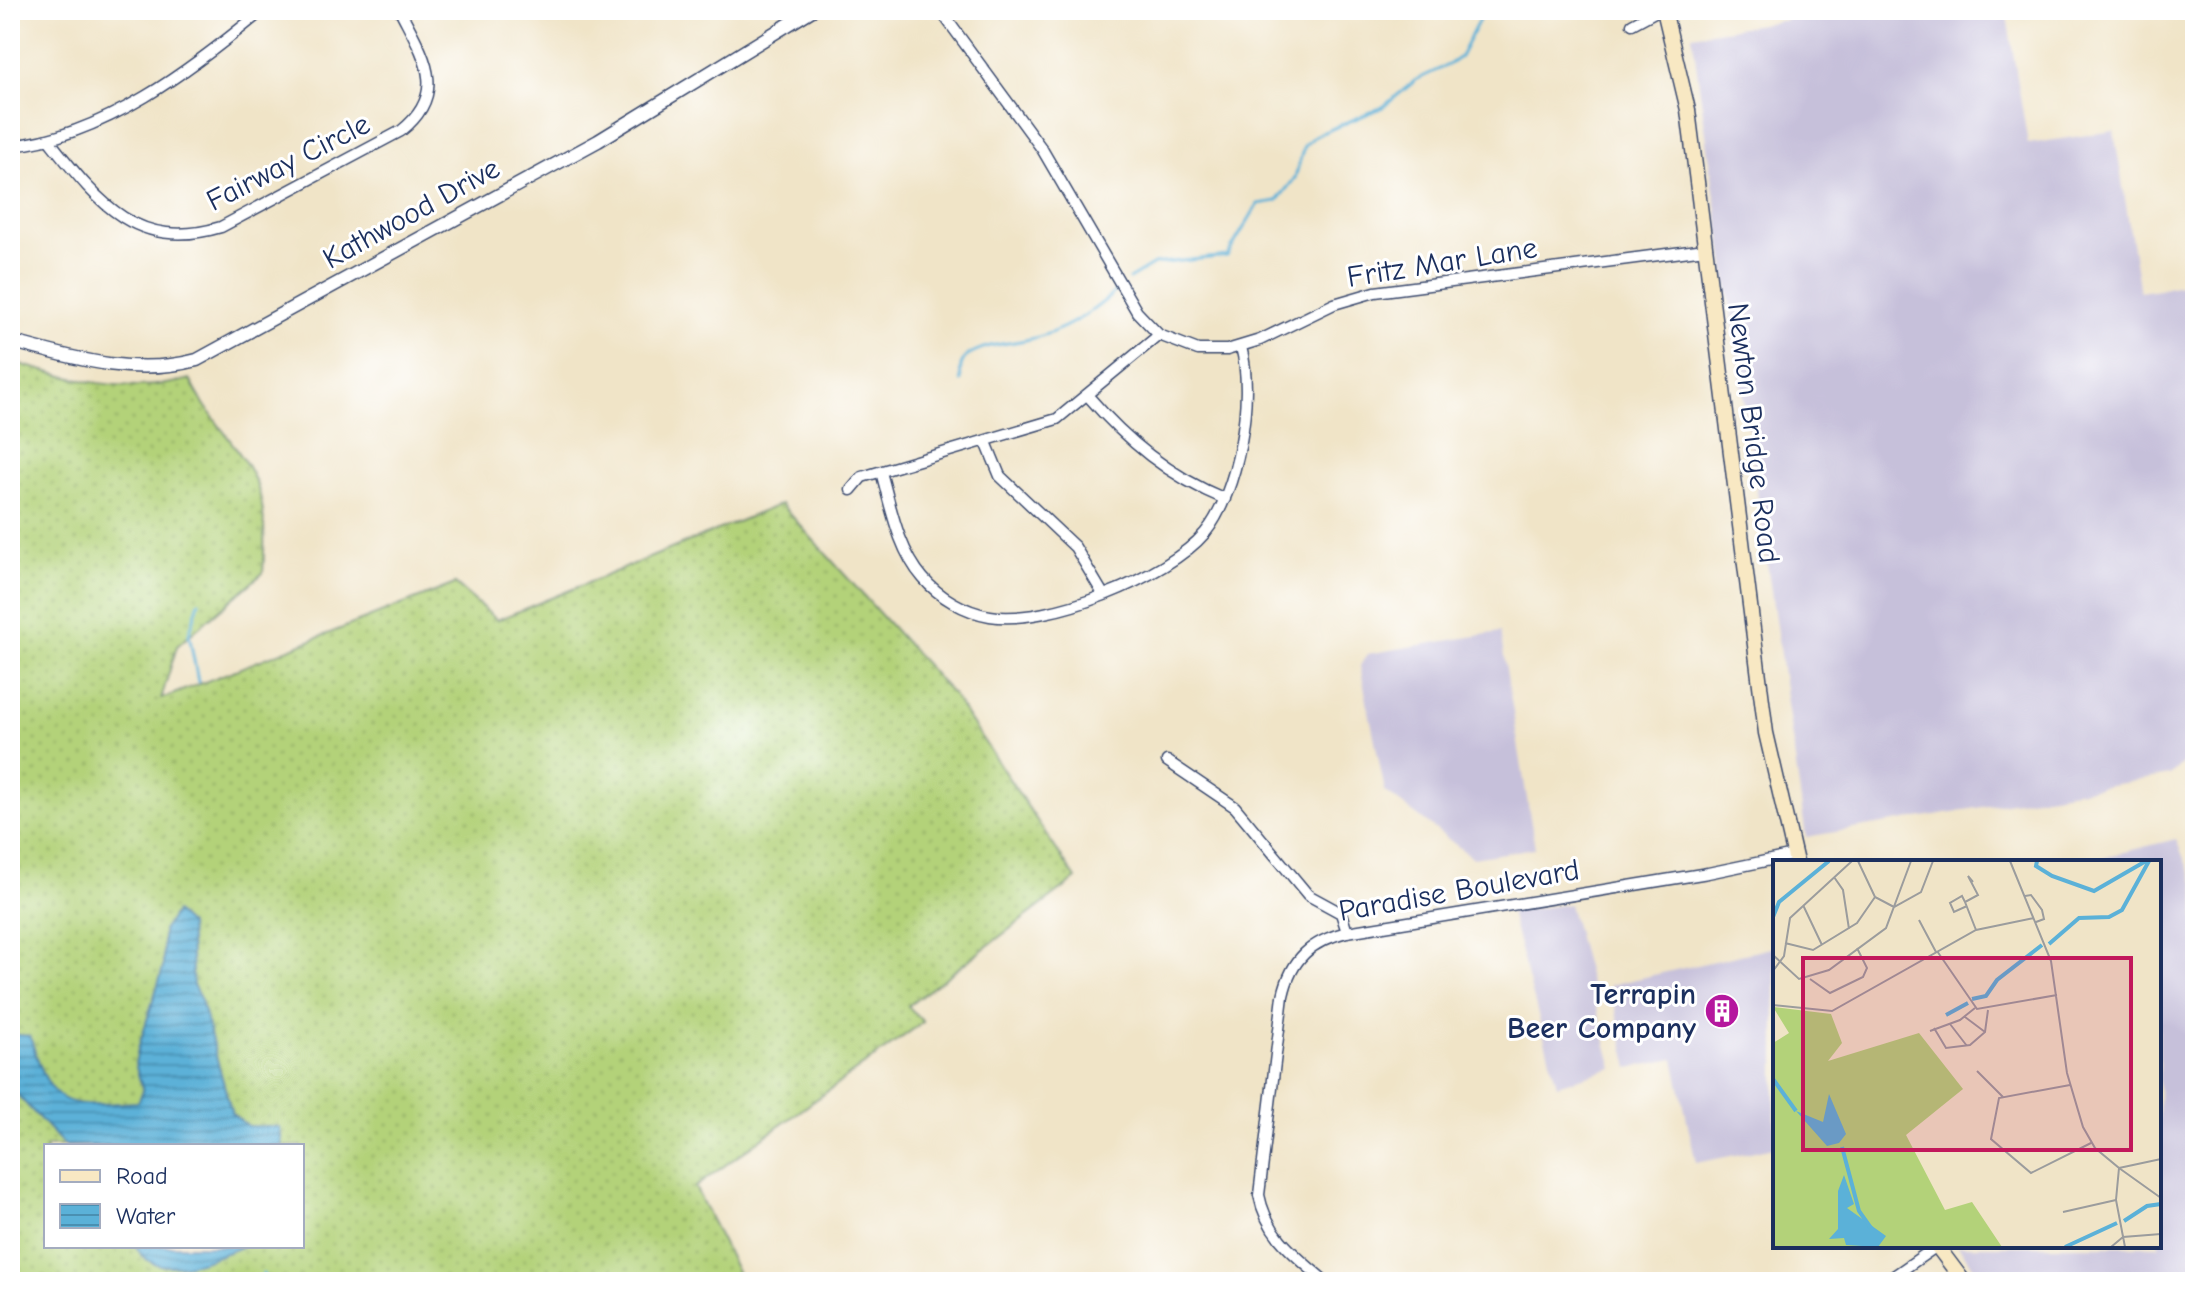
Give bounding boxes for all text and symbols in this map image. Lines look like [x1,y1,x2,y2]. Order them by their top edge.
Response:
street label: Fairway Circle [201,106,376,219]
street label: Kathwood Drive [317,150,506,276]
street label: Fritz Mar Lane [1345,230,1540,295]
street label: Newton Bridge Road [1720,301,1787,565]
street label: Paradise Boulevard [1336,852,1582,929]
inset map [1773,860,2161,1248]
place label: Terrapin Beer Company [1507,977,1696,1046]
building icon: Terrapin Beer Company [1703,992,1741,1030]
legend [44,1144,304,1248]
text: Road [116,1162,168,1190]
text: Water [116,1202,176,1230]

